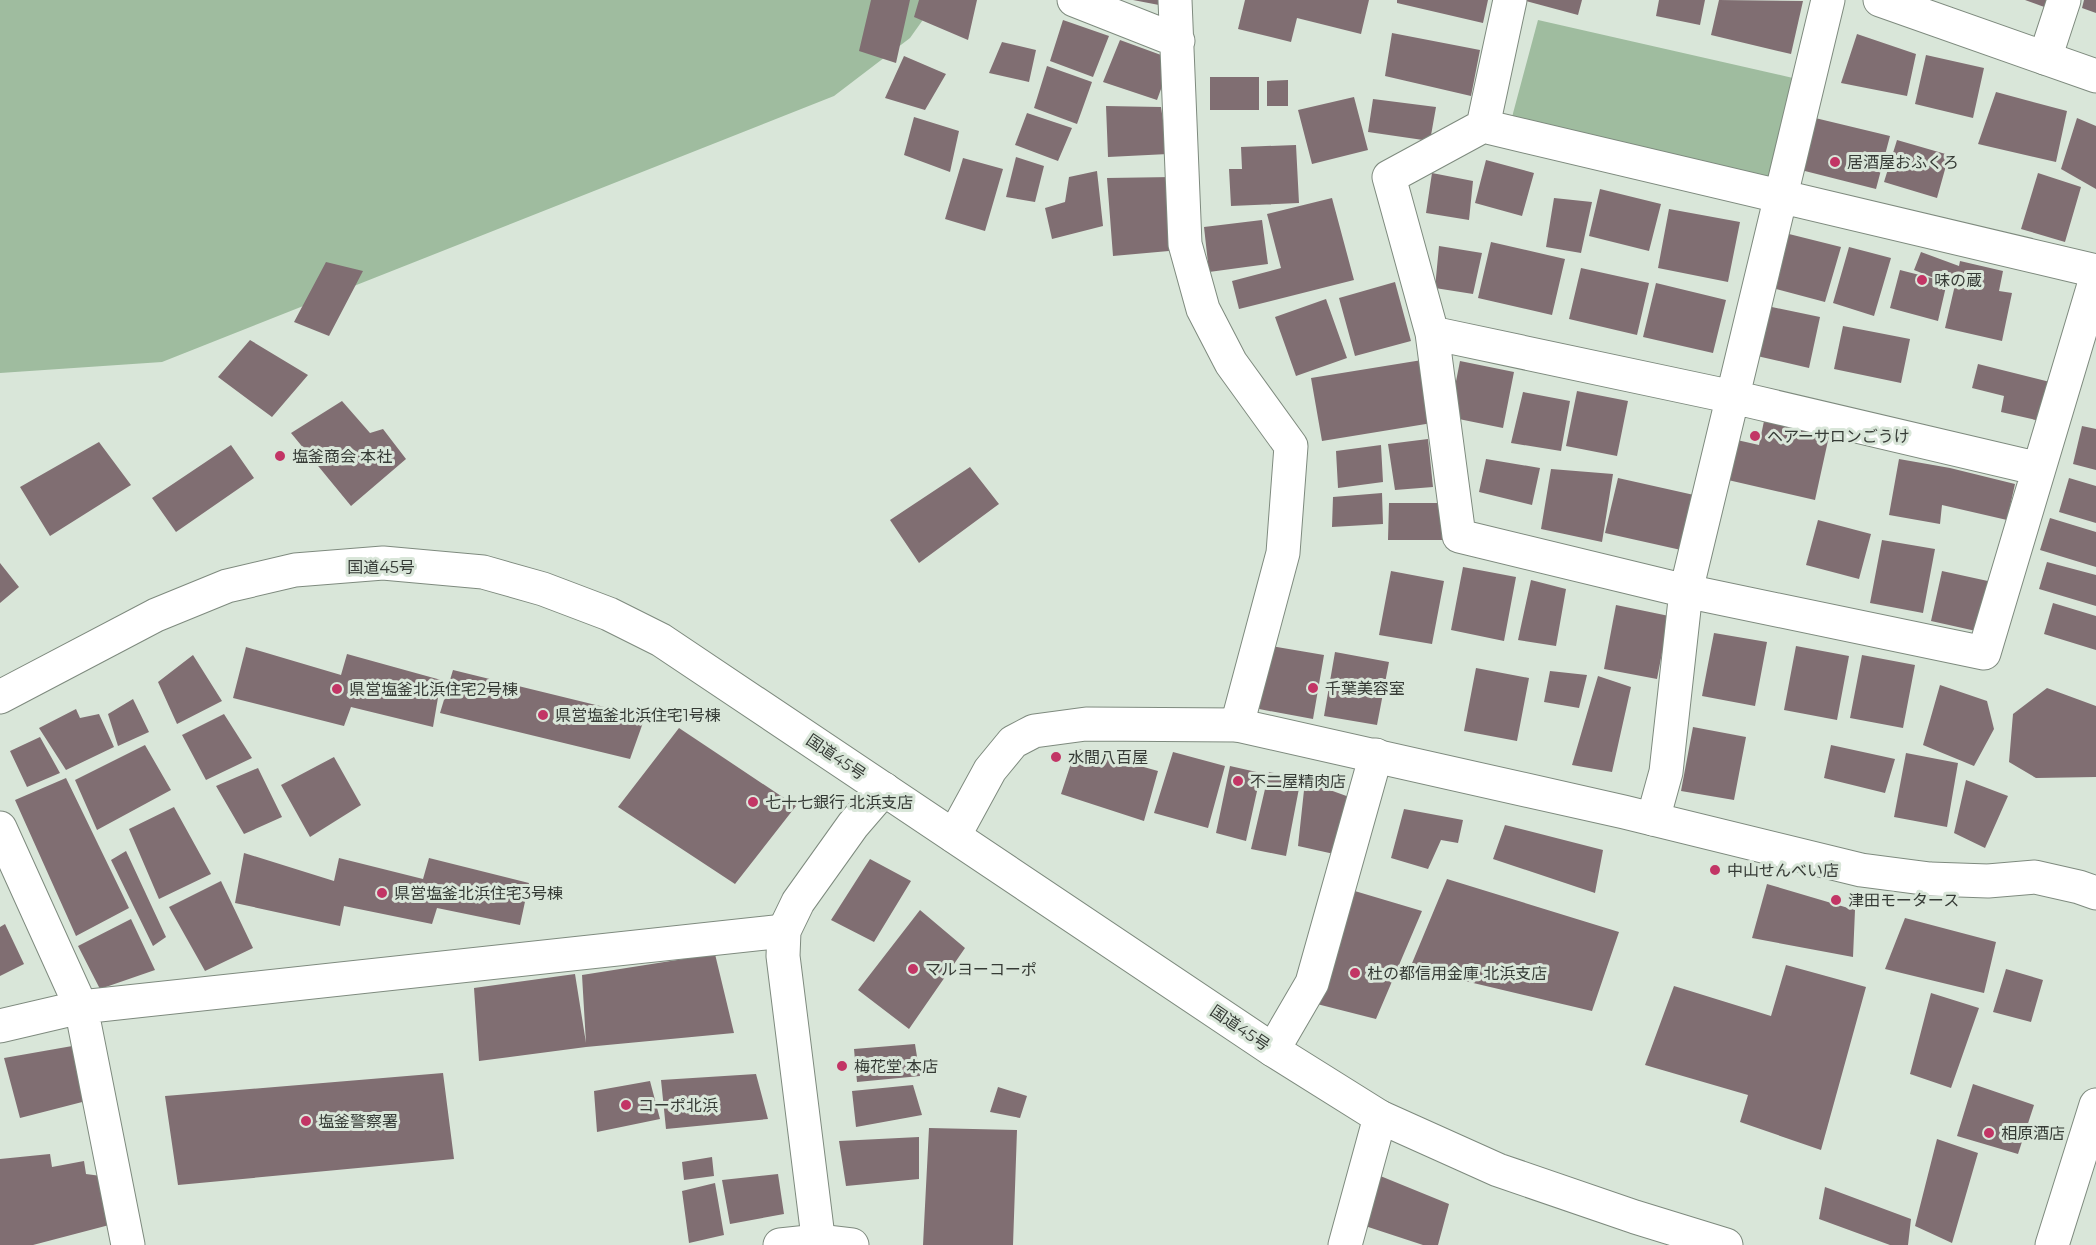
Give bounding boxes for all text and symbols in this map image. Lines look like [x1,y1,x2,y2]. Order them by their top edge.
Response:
place label: 居酒屋おふくろ [1847,153,1959,172]
marker: 居酒屋おふくろ [1828,155,1842,169]
place label: 味の蔵 [1934,271,1982,290]
marker: 味の蔵 [1915,273,1929,287]
place label: ヘアーサロンごうけ [1767,427,1910,446]
marker: ヘアーサロンごうけ [1748,429,1762,443]
place label: 塩釜商会 本社 [292,447,392,466]
marker: 塩釜商会 本社 [273,449,287,463]
street label: 国道45号 [347,558,415,577]
place label: 千葉美容室 [1325,679,1405,698]
place label: 県営塩釜北浜住宅2号棟 [349,680,518,699]
marker: 千葉美容室 [1306,681,1320,695]
marker: 県営塩釜北浜住宅2号棟 [330,682,344,696]
place label: 県営塩釜北浜住宅1号棟 [555,706,721,725]
marker: 県営塩釜北浜住宅1号棟 [536,708,550,722]
street label: 国道45号 [803,730,869,784]
place label: 水間八百屋 [1068,748,1148,767]
marker: 水間八百屋 [1049,750,1063,764]
place label: 不二屋精肉店 [1250,772,1346,791]
marker: 不二屋精肉店 [1231,774,1245,788]
place label: 七十七銀行 北浜支店 [765,793,913,812]
marker: 七十七銀行 北浜支店 [746,795,760,809]
place label: 中山せんべい店 [1727,861,1839,880]
marker: 中山せんべい店 [1708,863,1722,877]
place label: 県営塩釜北浜住宅3号棟 [394,884,563,903]
marker: 県営塩釜北浜住宅3号棟 [375,886,389,900]
place label: 津田モータース [1848,891,1959,910]
marker: 津田モータース [1829,893,1843,907]
place label: マルヨーコーポ [925,960,1037,979]
marker: マルヨーコーポ [906,962,920,976]
place label: 杜の都信用金庫 北浜支店 [1367,964,1547,983]
marker: 杜の都信用金庫 北浜支店 [1348,966,1362,980]
street label: 国道45号 [1207,1001,1273,1055]
place label: 梅花堂 本店 [854,1057,938,1076]
marker: 梅花堂 本店 [835,1059,849,1073]
place label: コーポ北浜 [638,1096,718,1115]
marker: コーポ北浜 [619,1098,633,1112]
place label: 塩釜警察署 [318,1112,398,1131]
marker: 塩釜警察署 [299,1114,313,1128]
place label: 相原酒店 [2001,1124,2065,1143]
marker: 相原酒店 [1982,1126,1996,1140]

